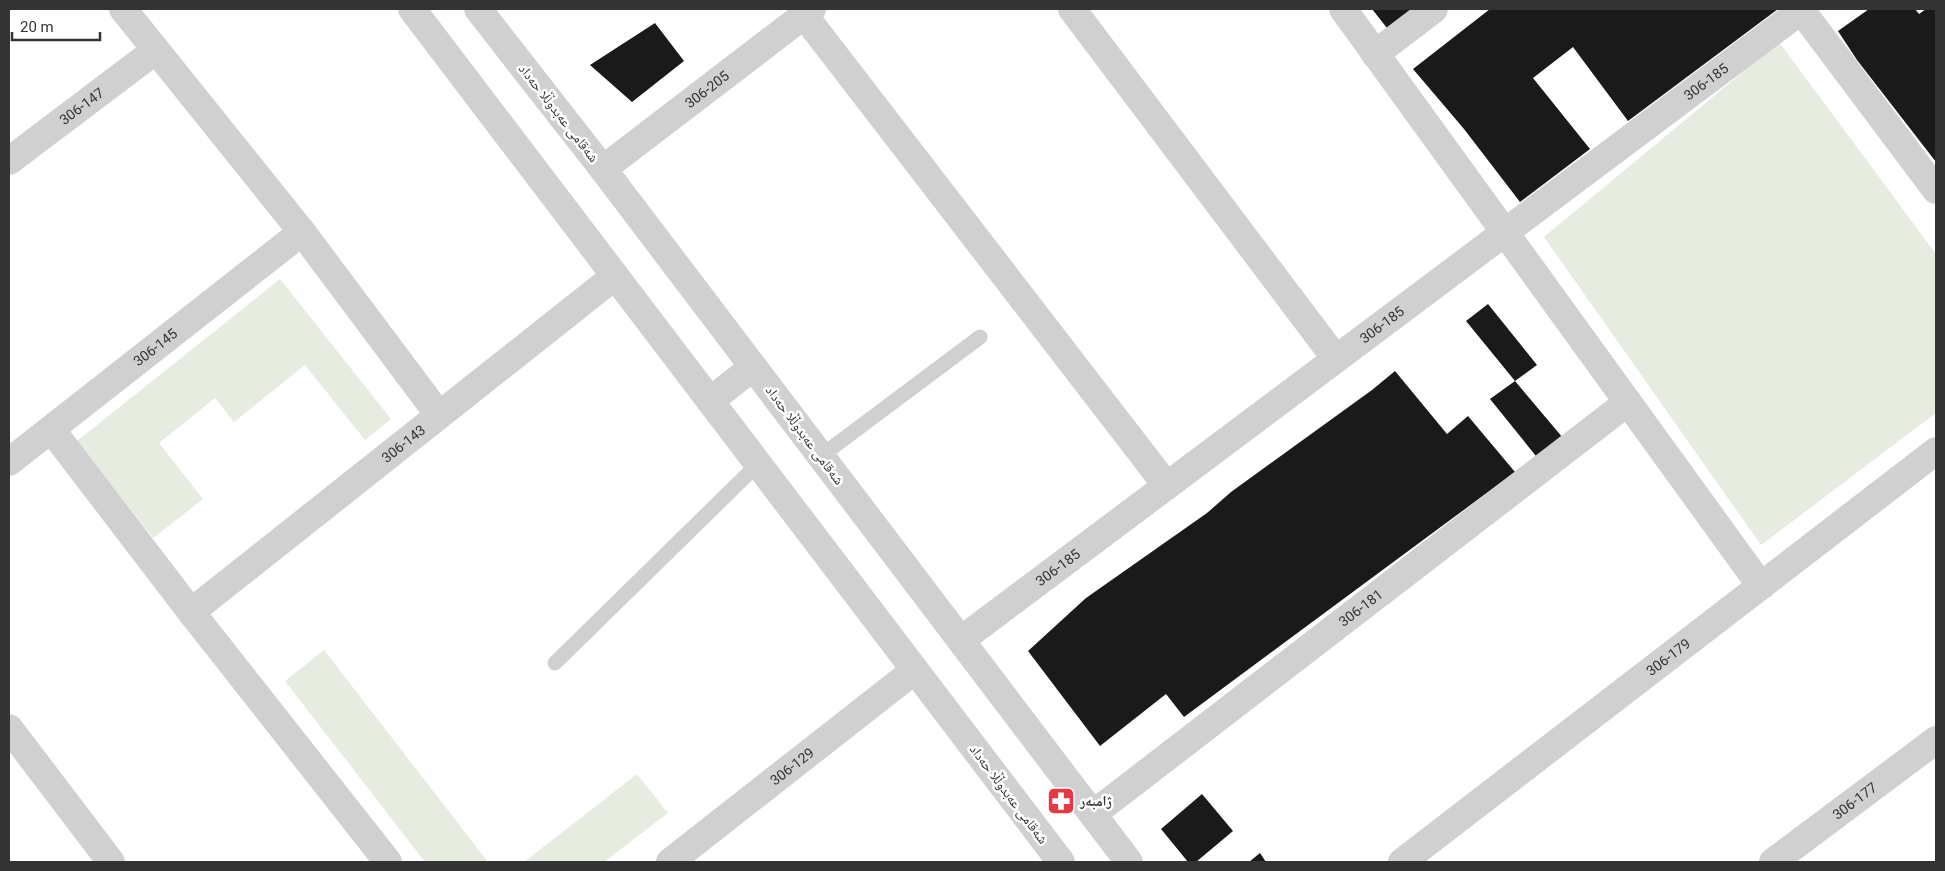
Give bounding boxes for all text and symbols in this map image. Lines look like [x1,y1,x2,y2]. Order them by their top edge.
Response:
scale bar [12,10,100,42]
text: 20 m [20,18,54,36]
street label: شەقامی عەبدوڵڵا حەداد [515,60,603,166]
street label: 306-185 [1681,60,1731,103]
street label: 306-205 [682,67,732,111]
street label: 306-147 [56,84,107,128]
street label: 306-185 [1357,303,1407,346]
street label: 306-145 [130,325,180,369]
street label: شەقامی عەبدوڵڵا حەداد [762,381,849,488]
street label: 306-143 [378,422,428,466]
street label: 306-185 [1033,546,1083,589]
street label: 306-181 [1336,586,1386,630]
street label: 306-179 [1643,635,1693,679]
street label: شەقامی عەبدوڵڵا حەداد [966,740,1053,847]
street label: 306-129 [767,744,817,788]
street label: 306-177 [1829,779,1880,823]
pharmacy icon: ژامبەر [1046,786,1076,816]
place label: ژامبەر [1079,793,1112,810]

